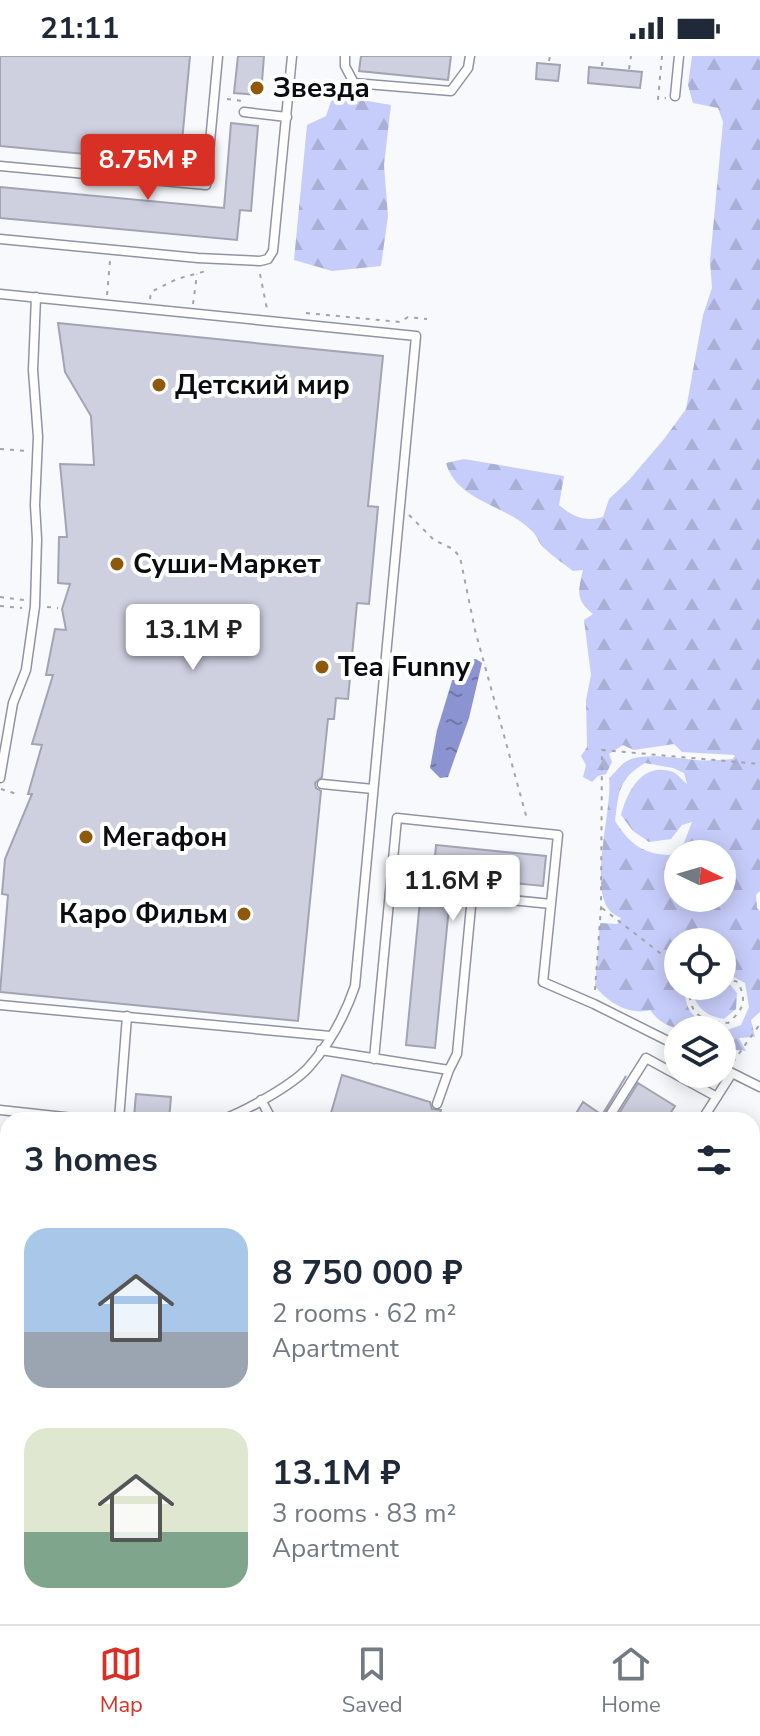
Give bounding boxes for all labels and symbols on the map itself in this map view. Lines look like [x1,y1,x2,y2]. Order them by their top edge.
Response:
place label: Звезда [273,69,370,107]
marker: Звезда [248,79,266,97]
pin: 8.75M ₽ [74,134,222,202]
place label: Детский мир [175,366,350,404]
marker: Детский мир [150,376,168,394]
place label: Суши-Маркет [133,545,321,583]
marker: Суши-Маркет [108,555,126,573]
pin: 13.1M ₽ [119,604,267,672]
place label: Tea Funny [338,648,470,686]
marker: Tea Funny [313,658,331,676]
place label: Мегафон [102,818,227,856]
marker: Мегафон [77,828,95,846]
north arrow [664,840,736,912]
pin: 11.6M ₽ [379,855,527,923]
place label: Каро Фильм [59,895,228,933]
marker: Каро Фильм [235,905,253,923]

